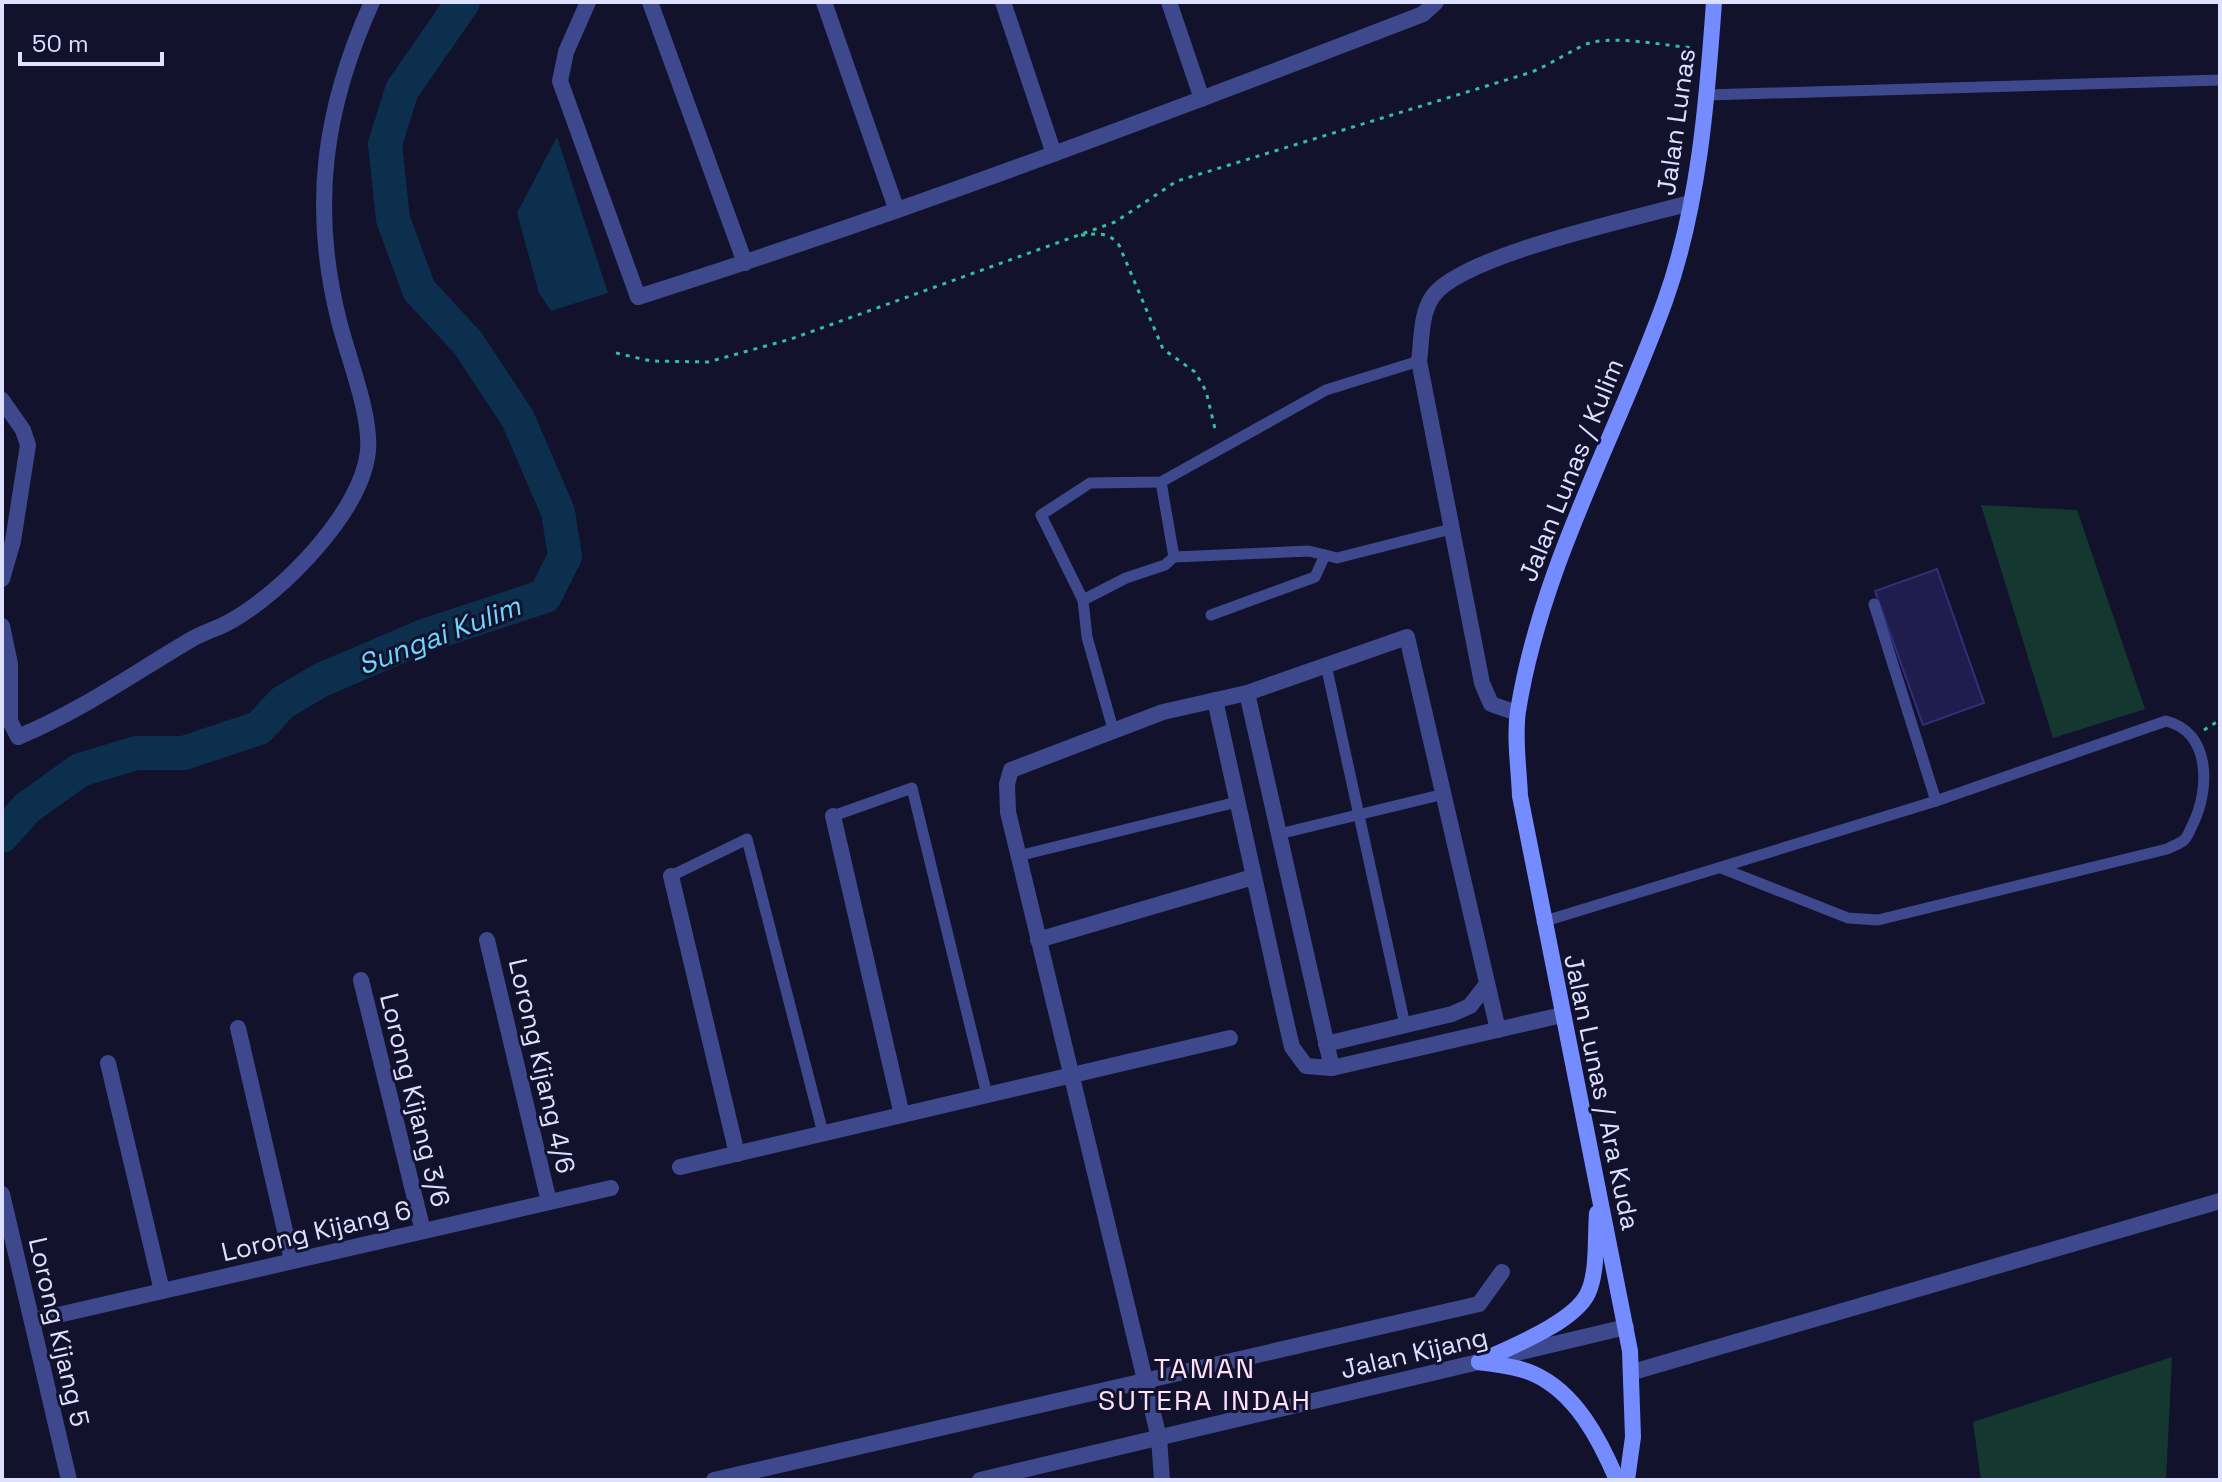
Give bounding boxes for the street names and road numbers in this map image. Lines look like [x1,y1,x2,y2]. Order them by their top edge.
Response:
street label: Jalan Lunas [1649,46,1703,198]
street label: Jalan Lunas / Kulim [1511,353,1631,587]
street label: Jalan Lunas / Ara Kuda [1556,951,1648,1233]
street label: Lorong Kijang 4/6 [501,955,583,1177]
street label: Lorong Kijang 3/6 [372,990,458,1210]
street label: Lorong Kijang 6 [218,1193,414,1269]
street label: Lorong Kijang 5 [21,1234,97,1430]
street label: Jalan Kijang [1337,1320,1491,1386]

